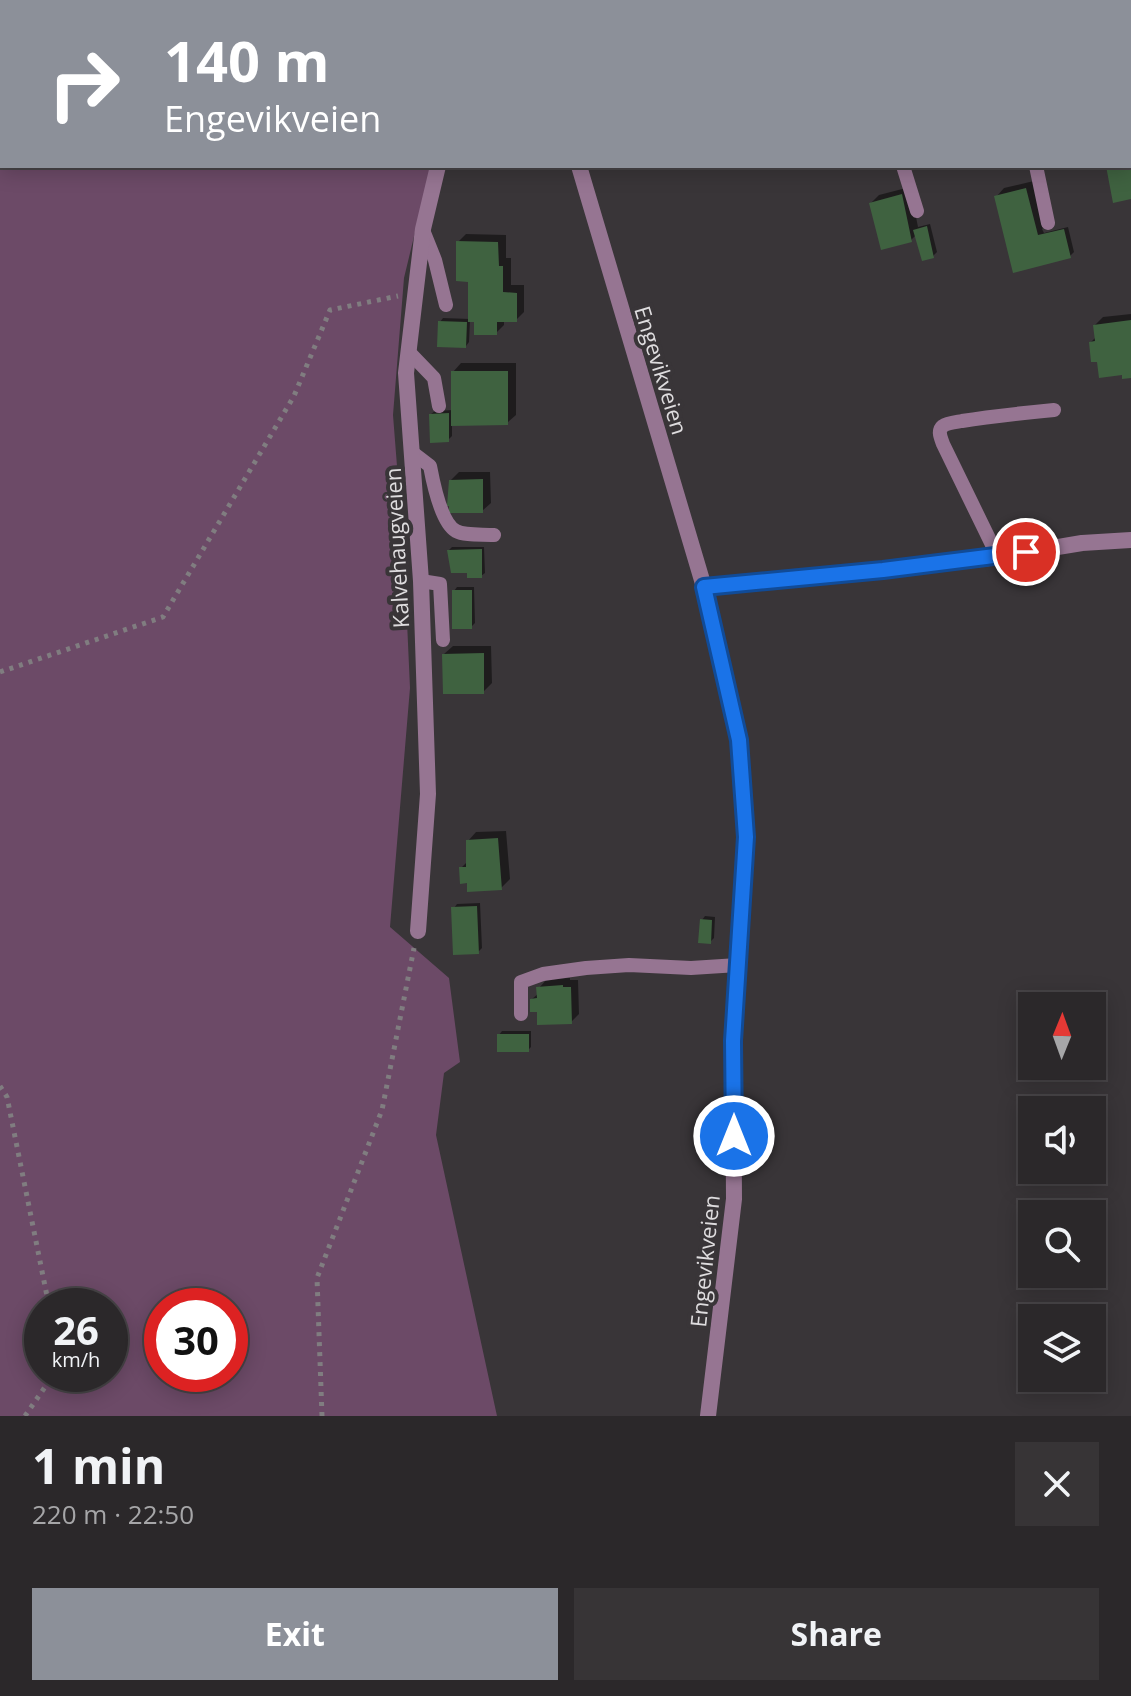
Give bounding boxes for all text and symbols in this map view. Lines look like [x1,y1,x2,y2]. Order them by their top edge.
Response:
text: 140 m [164,22,330,98]
icon: right [32,32,136,136]
text: Engevikveien [164,94,381,143]
street label: Engevikveien [628,302,696,438]
street label: Kalvehaugveien [377,467,415,629]
pin [992,518,1060,586]
icon: arrive [1004,530,1048,574]
north arrow [1018,992,1106,1080]
map controls [1018,992,1106,1392]
position arrow [692,1094,776,1178]
button: sound [1018,1096,1106,1184]
street label: Engevikveien [682,1193,726,1329]
button: search [1018,1200,1106,1288]
speed limit sign: 30 [144,1288,248,1392]
text: 26 [53,1302,99,1357]
button: layers [1018,1304,1106,1392]
text: km/h [52,1346,100,1373]
text: 1 min [32,1433,165,1498]
button: close [1015,1442,1099,1526]
text: 220 m · 22:50 [32,1496,194,1532]
button: Exit [32,1588,558,1680]
button: Share [574,1588,1099,1680]

